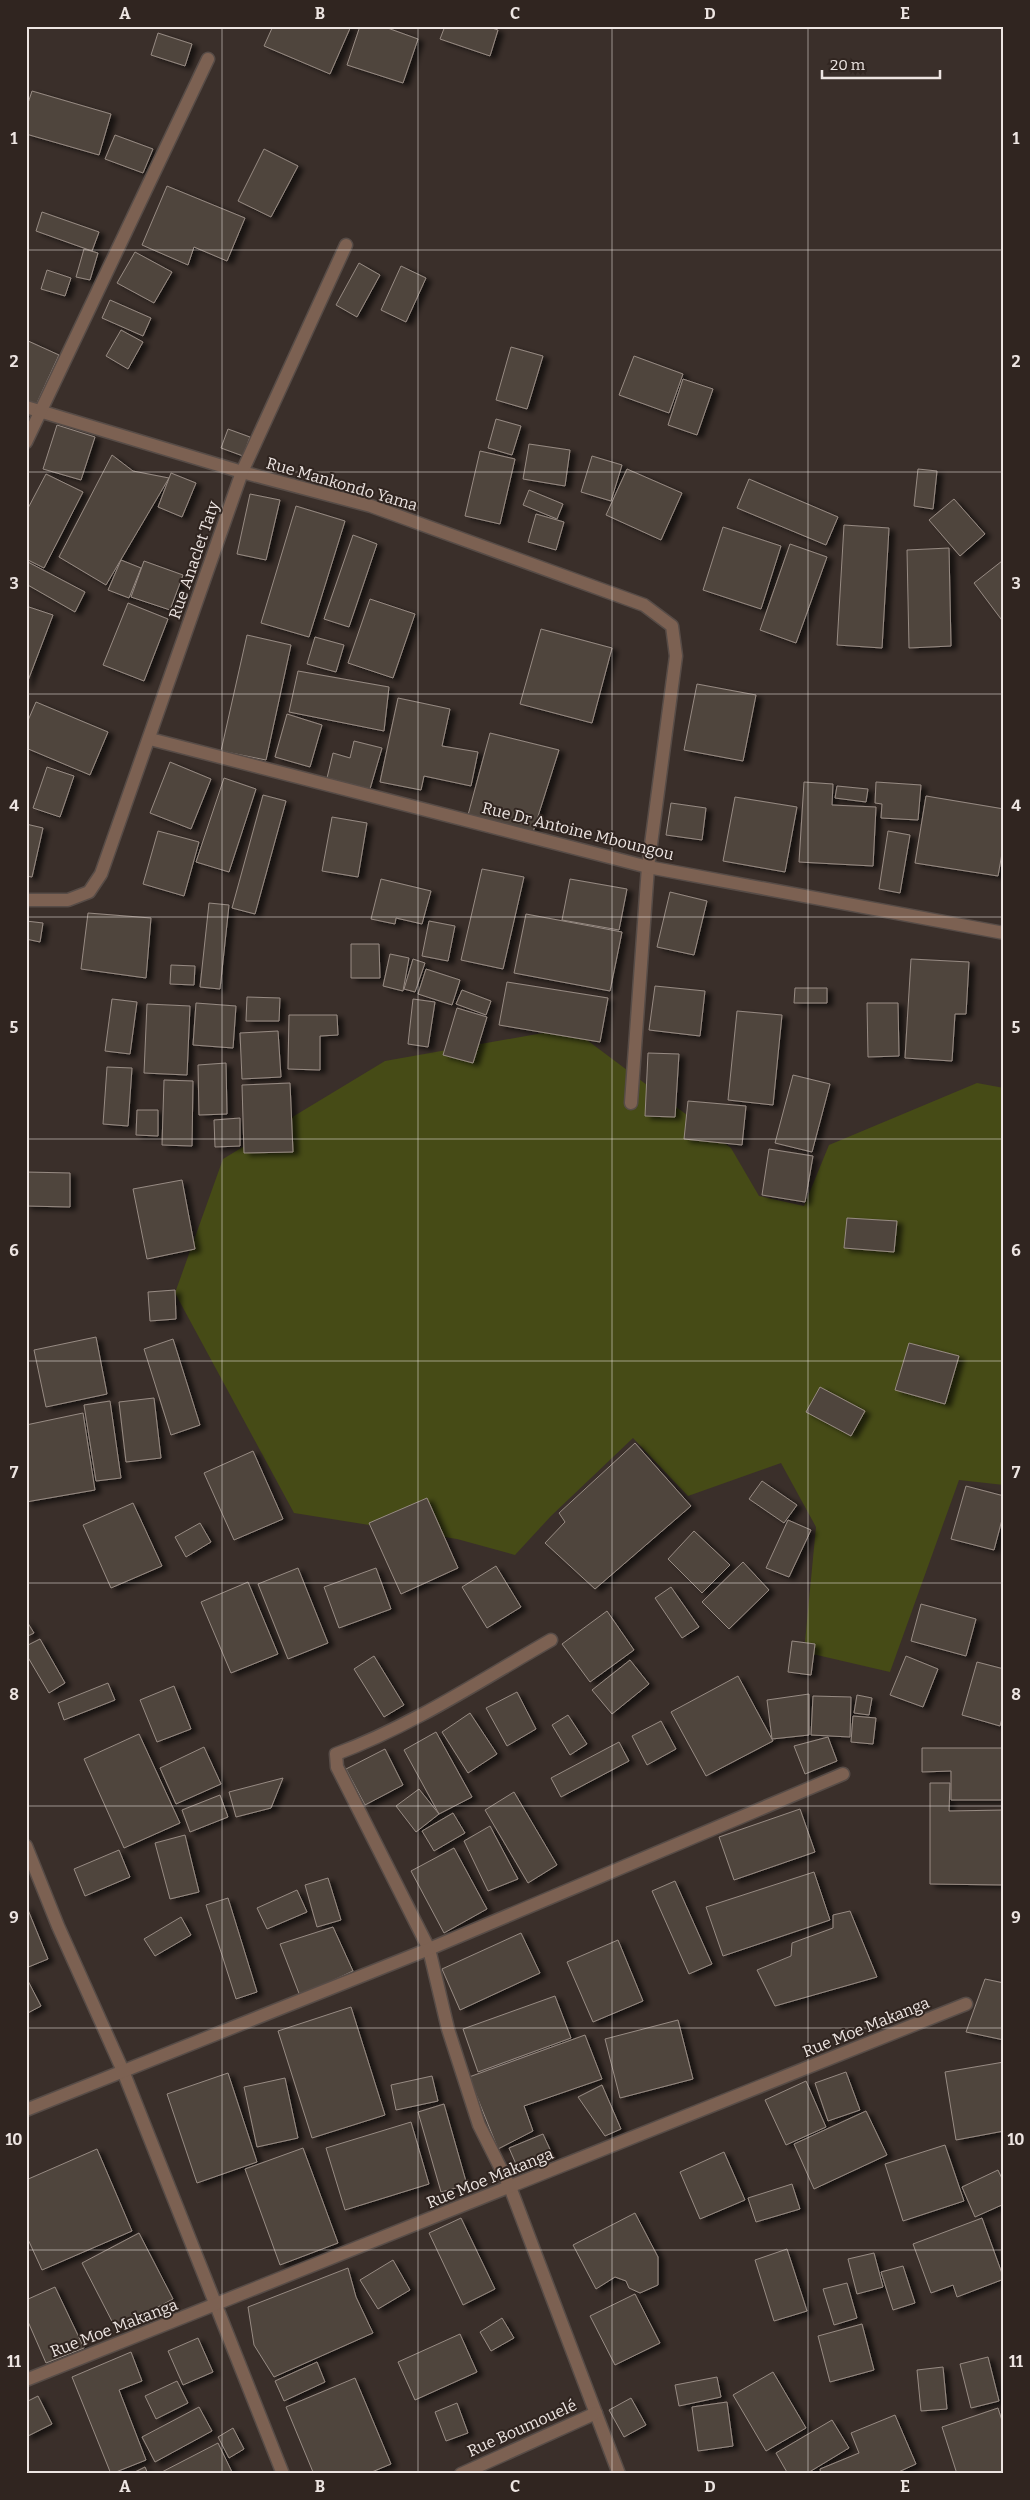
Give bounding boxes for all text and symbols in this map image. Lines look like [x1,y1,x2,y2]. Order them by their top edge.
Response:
text: A [119,4,131,23]
text: B [315,4,325,23]
text: C [510,4,520,23]
text: D [704,4,716,23]
text: E [900,4,910,23]
scale bar [822,48,940,80]
text: 20 m [830,56,866,74]
text: 1 [11,129,18,148]
text: 1 [1013,129,1020,148]
text: 2 [9,352,19,371]
text: 2 [1011,352,1021,371]
street label: Rue Mankondo Yama [264,453,420,515]
street label: Rue Anaclet Taty [165,498,223,622]
text: 3 [9,574,19,593]
text: 3 [1011,574,1021,593]
text: 4 [9,796,19,815]
text: 4 [1011,796,1021,815]
street label: Rue Dr Antoine Mboungou [480,798,676,864]
text: 5 [10,1018,19,1037]
text: 5 [1012,1018,1021,1037]
text: 6 [9,1241,19,1260]
text: 6 [1011,1241,1021,1260]
text: 7 [10,1463,19,1482]
text: 7 [1012,1463,1021,1482]
text: 8 [9,1685,19,1704]
text: 8 [1011,1685,1021,1704]
text: 9 [9,1908,19,1927]
text: 9 [1011,1908,1021,1927]
street label: Rue Moe Makanga [800,1993,932,2061]
text: 10 [5,2130,23,2149]
text: 10 [1007,2130,1025,2149]
street label: Rue Moe Makanga [424,2144,556,2212]
street label: Rue Moe Makanga [48,2295,181,2361]
text: 11 [7,2352,21,2371]
text: 11 [1009,2352,1023,2371]
street label: Rue Boumouelé [464,2395,580,2461]
text: A [119,2477,131,2496]
text: B [315,2477,325,2496]
text: C [510,2477,520,2496]
text: D [704,2477,716,2496]
text: E [900,2477,910,2496]

